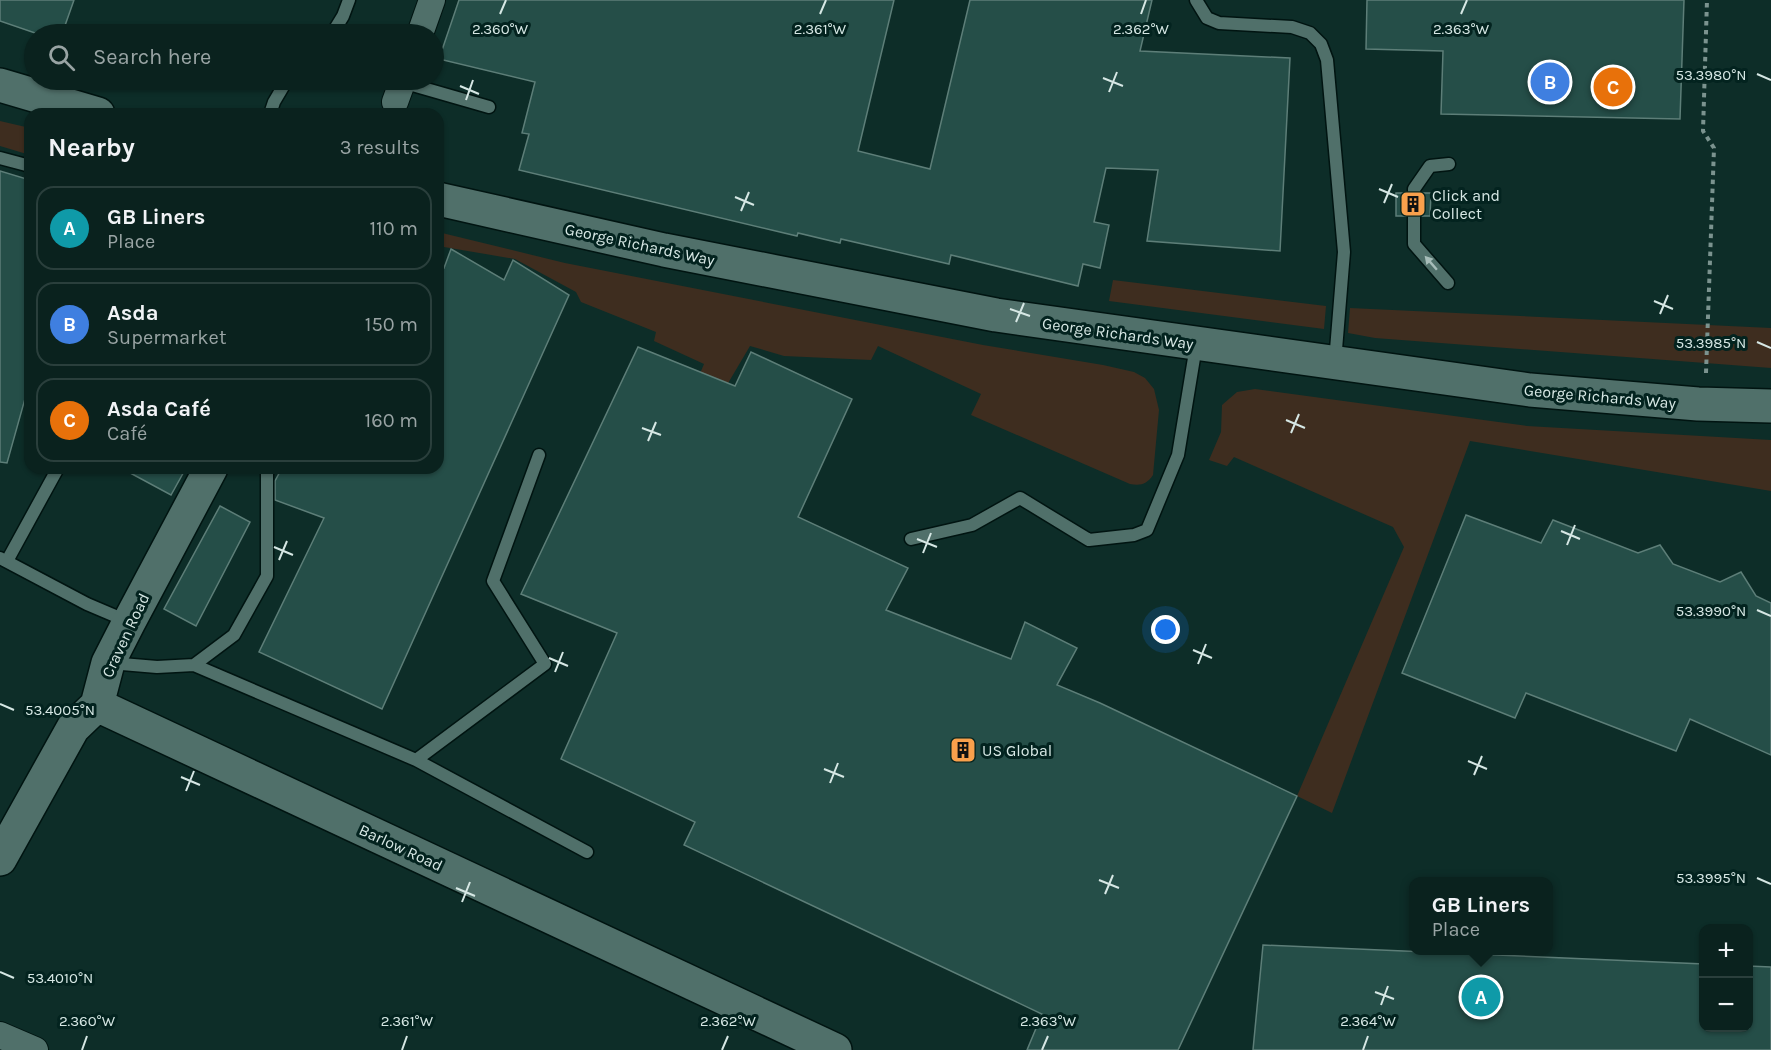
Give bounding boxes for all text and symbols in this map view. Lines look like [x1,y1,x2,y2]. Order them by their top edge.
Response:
text: 2.360°W [472,20,529,38]
text: 2.361°W [794,20,847,38]
text: 2.362°W [1113,20,1170,38]
text: 2.363°W [1433,20,1490,38]
search box [24,24,444,90]
icon: search [45,41,78,74]
text: Search here [93,44,211,70]
pin: B [1530,60,1570,104]
pin: C [1594,64,1632,110]
text: 53.3980°N [1675,66,1747,84]
text: Nearby [48,132,135,163]
text: 3 results [340,136,420,159]
place label: Click and Collect [1432,186,1500,223]
building icon: Click and Collect [1398,189,1428,219]
text: GB Liners [107,204,205,230]
text: A [63,217,76,240]
text: 110 m [369,217,418,240]
street label: George Richards Way [563,219,717,270]
text: Place [107,230,155,253]
one-way arrow [1425,256,1438,271]
text: Asda [107,300,159,326]
text: B [63,313,76,336]
text: 150 m [365,313,418,336]
street label: George Richards Way [1041,313,1195,354]
text: Supermarket [107,326,226,349]
text: 53.3985°N [1676,334,1746,352]
street label: George Richards Way [1523,380,1677,413]
text: Asda Café [107,396,211,422]
text: C [63,409,76,432]
text: 160 m [365,409,418,432]
text: Café [107,422,147,445]
street label: Craven Road [98,590,153,680]
text: 53.3990°N [1676,602,1746,620]
your location [1151,615,1180,644]
text: 53.4005°N [25,701,95,719]
building icon: US Global [948,735,978,765]
place label: US Global [982,741,1052,760]
street label: Barlow Road [356,820,446,875]
text: 53.3995°N [1676,869,1746,887]
popup [1409,877,1553,955]
text: GB Liners [1432,892,1530,918]
text: Place [1432,918,1480,941]
map controls [1699,924,1753,1032]
button: + [1699,924,1753,978]
text: 53.4010°N [27,969,93,987]
pin: A [1462,974,1500,1020]
button: − [1699,978,1753,1032]
text: 2.360°W [59,1012,116,1030]
text: 2.361°W [381,1012,434,1030]
text: 2.362°W [700,1012,757,1030]
text: 2.363°W [1020,1012,1077,1030]
text: 2.364°W [1340,1012,1396,1030]

